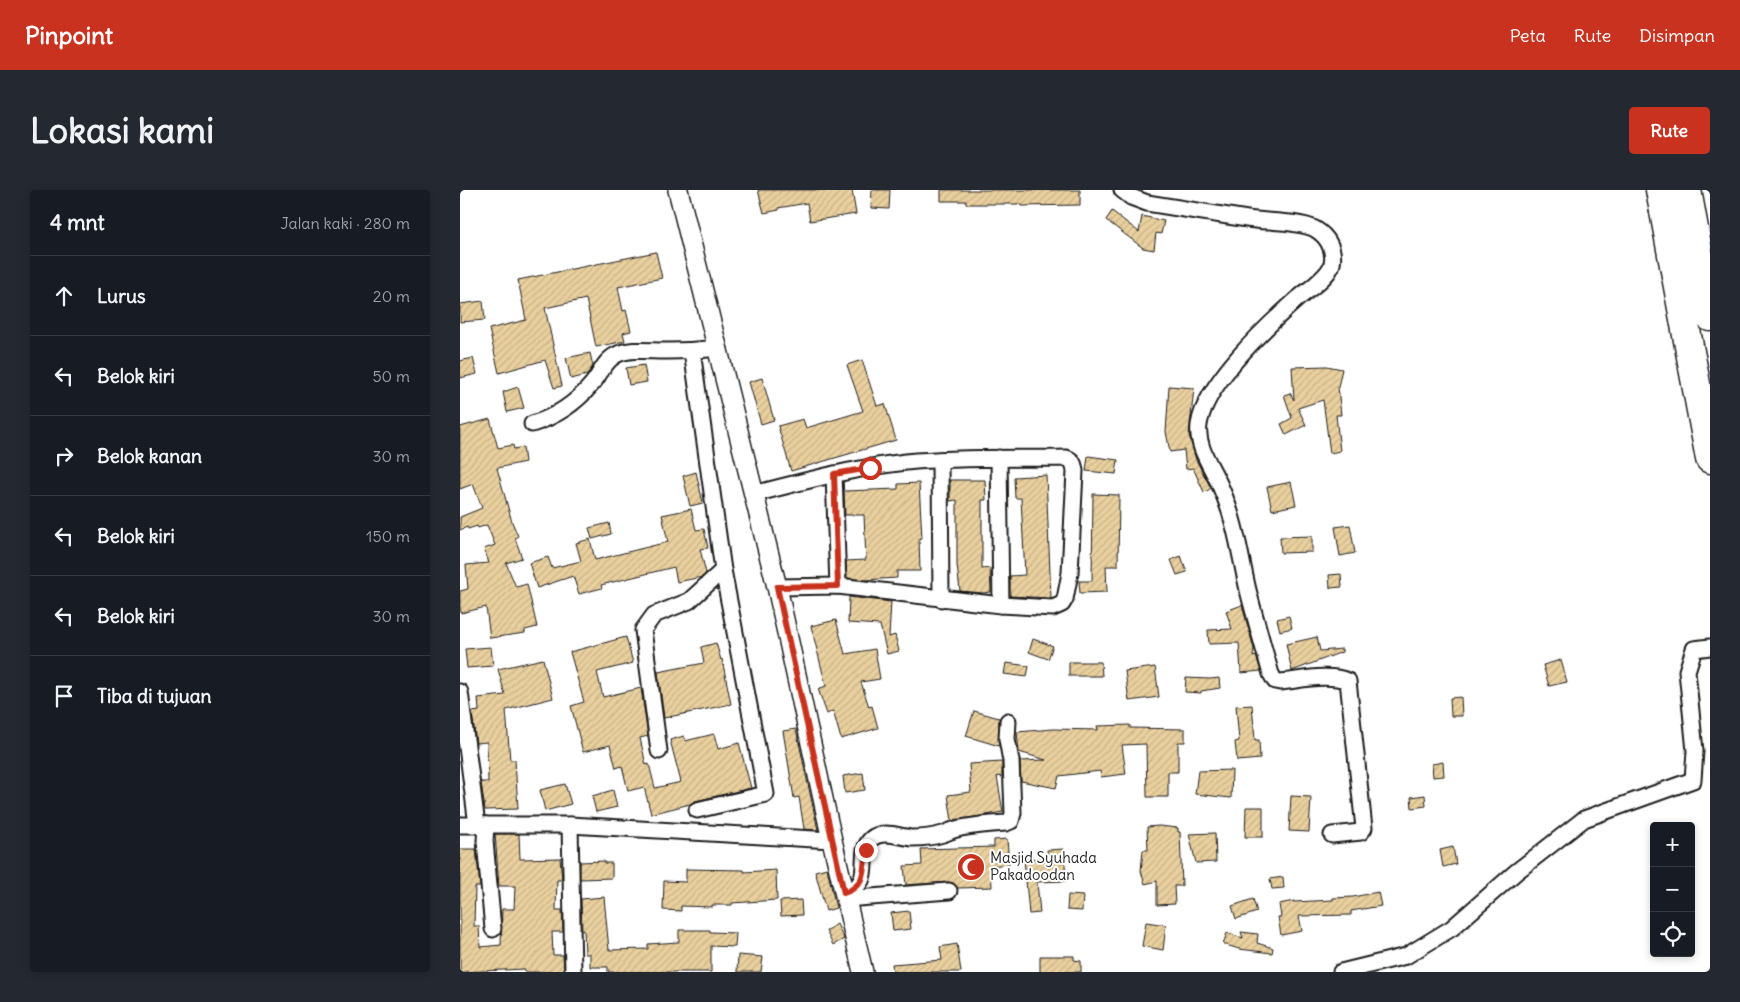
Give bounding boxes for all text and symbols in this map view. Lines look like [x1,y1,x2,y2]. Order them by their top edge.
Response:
text: Pinpoint [25,20,113,50]
text: Peta [1510,24,1546,47]
text: Rute [1574,24,1611,47]
text: Disimpan [1639,24,1715,47]
button: Rute [1629,107,1710,154]
text: Lokasi kami [30,108,214,152]
text: 4 mnt [50,209,105,236]
text: Jalan kaki · 280 m [281,213,410,233]
icon: ahead [50,282,78,310]
text: Lurus [97,284,146,308]
text: 20 m [373,286,410,306]
icon: left [50,362,78,390]
text: Belok kiri [97,364,175,388]
text: 50 m [372,366,410,386]
icon: right [50,442,78,470]
text: Belok kanan [97,444,202,468]
text: 30 m [373,446,410,466]
route start [859,457,882,480]
icon: left [50,522,78,550]
text: Belok kiri [97,524,175,548]
text: 150 m [366,526,410,546]
icon: left [50,602,78,630]
text: Belok kiri [97,604,175,628]
text: 30 m [373,606,410,626]
icon: arrive [50,682,78,710]
text: Tiba di tujuan [97,684,212,708]
map controls [1650,822,1695,957]
button: + [1650,822,1695,867]
route end [855,839,878,862]
place label: Masjid Syuhada Pakadoodan [990,848,1097,884]
mosque icon: Masjid Syuhada Pakadoodan [956,852,986,882]
button: − [1650,867,1695,912]
button: locate [1650,912,1695,957]

